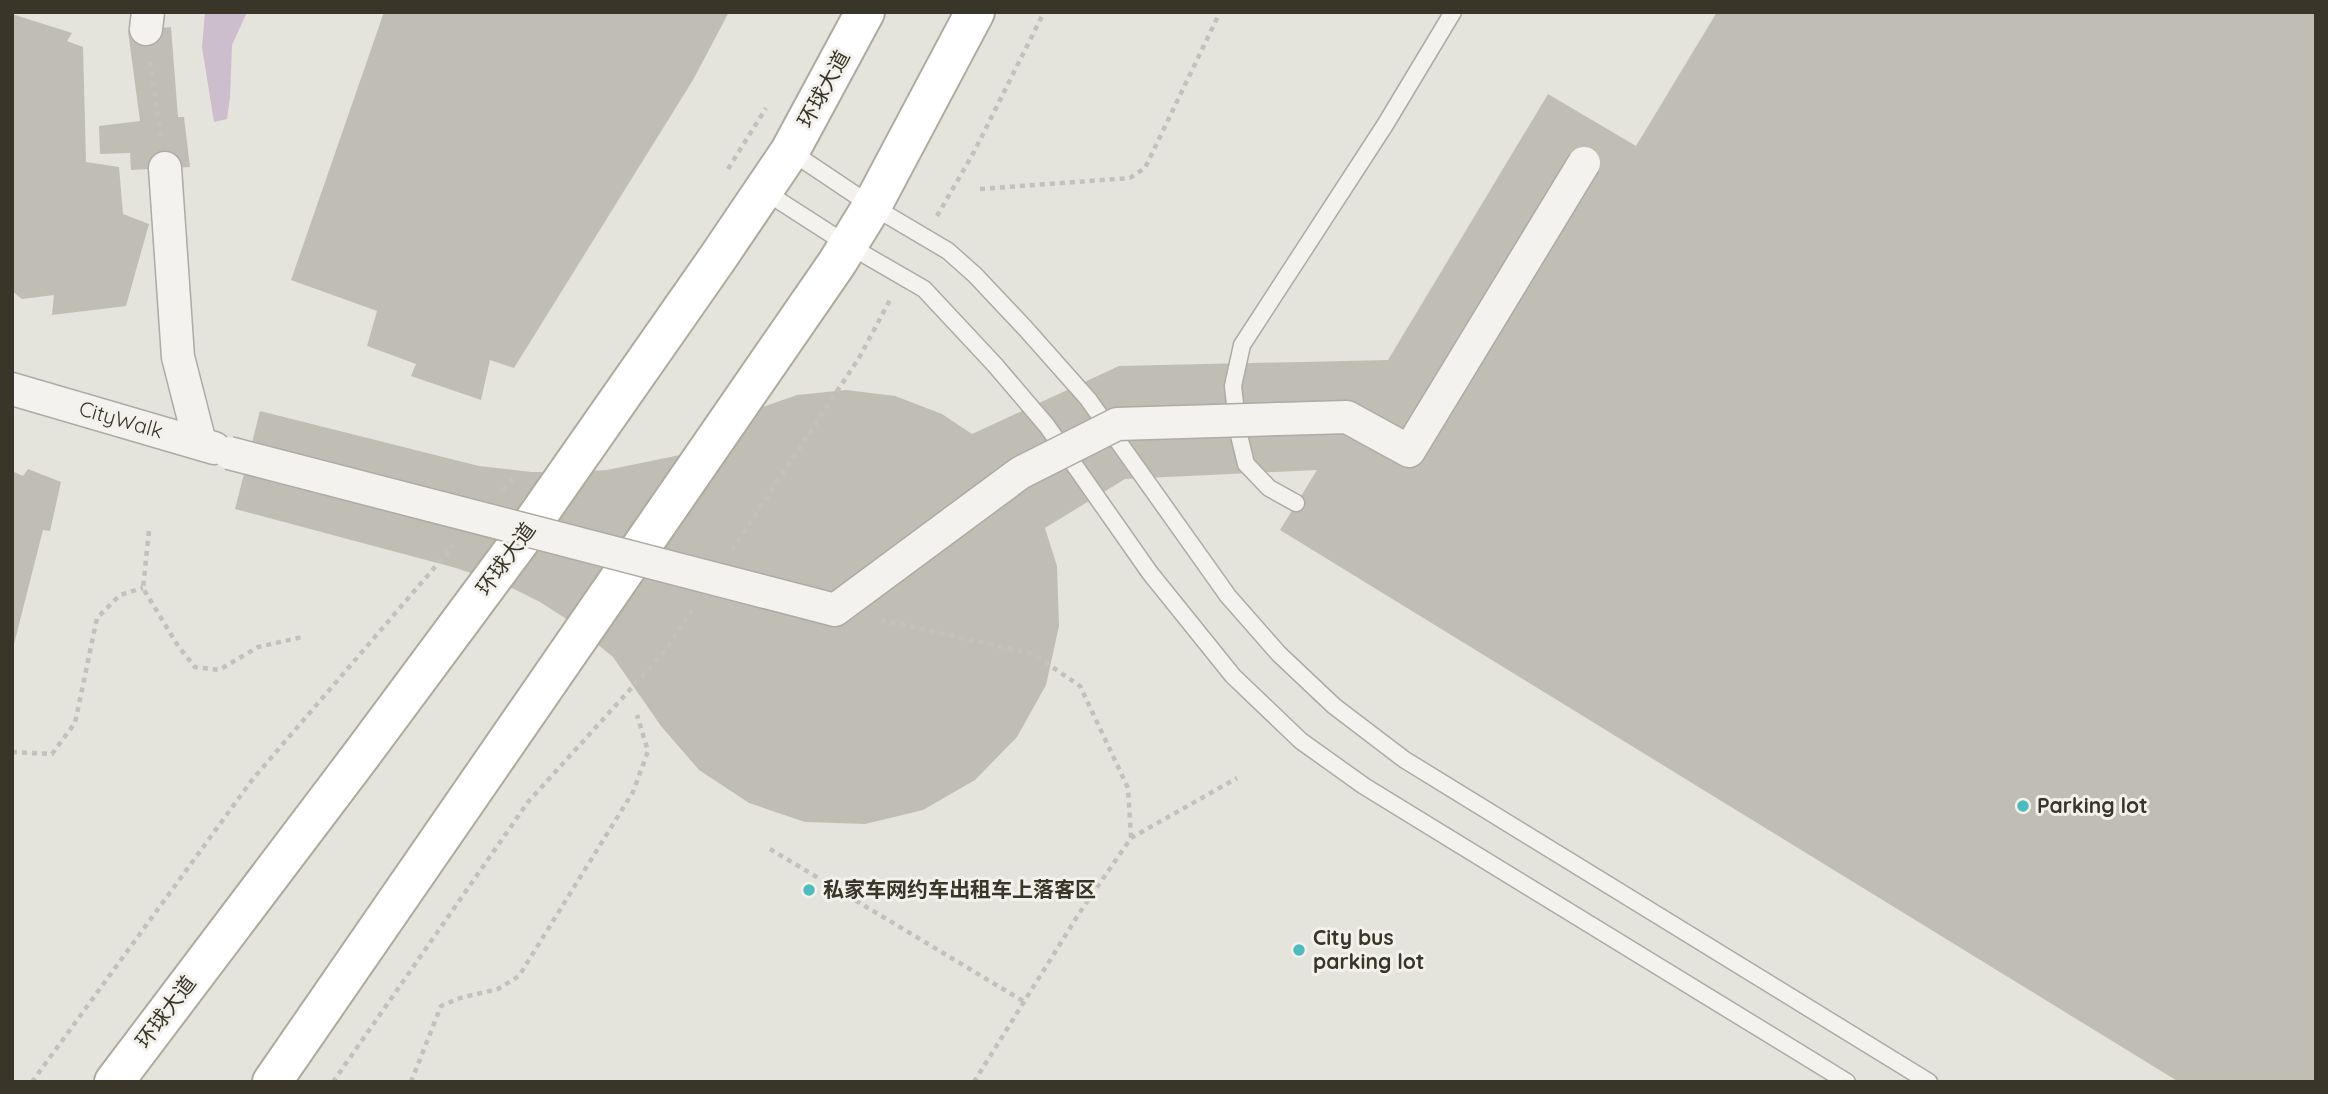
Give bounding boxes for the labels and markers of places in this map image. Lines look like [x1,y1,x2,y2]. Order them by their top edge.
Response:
place label: Parking lot [2037,792,2148,818]
marker: Parking lot [2015,798,2031,814]
place label: 私家车网约车出租车上落客区 [823,876,1096,902]
marker: 私家车网约车出租车上落客区 [801,882,817,898]
place label: City bus parking lot [1313,924,1424,974]
marker: City bus parking lot [1291,942,1307,958]

